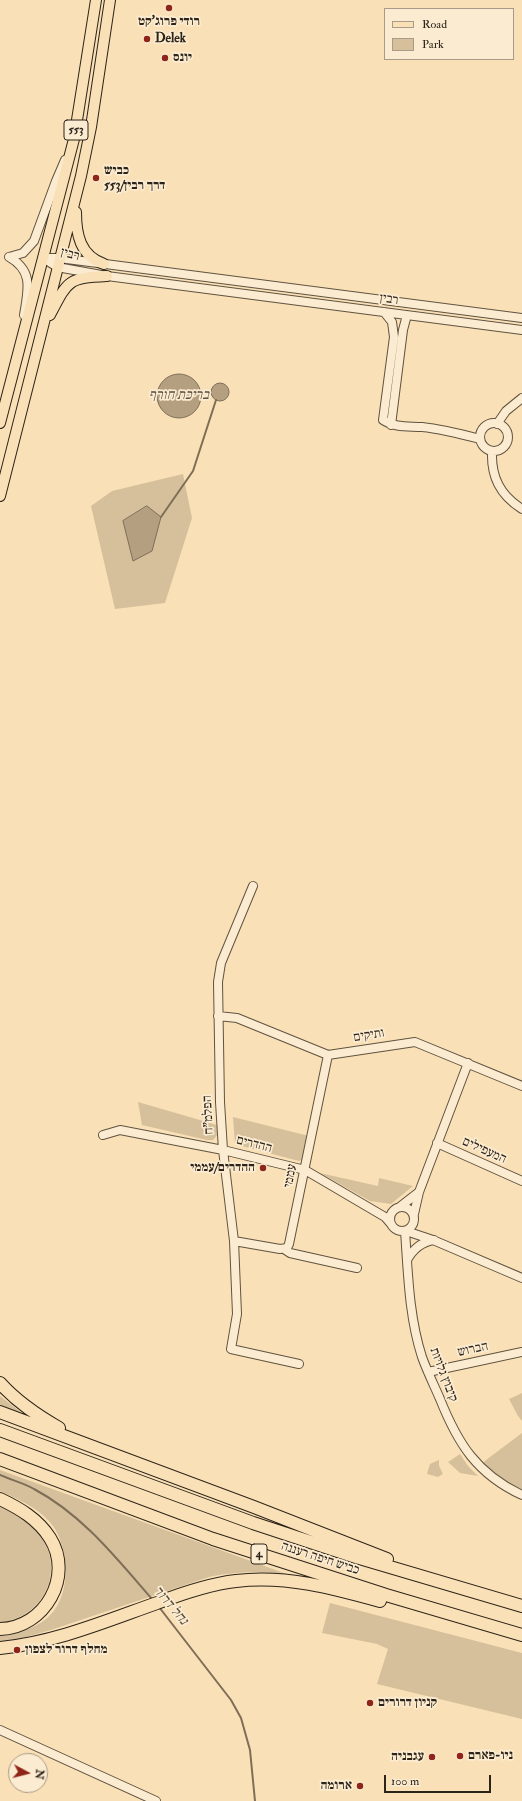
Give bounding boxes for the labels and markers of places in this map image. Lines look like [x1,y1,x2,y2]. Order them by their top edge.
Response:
marker: רודי פרוג'קט [164,3,174,13]
place label: רודי פרוג'קט [138,14,200,30]
place label: Delek [155,31,186,47]
marker: Delek [142,34,152,44]
place label: יונס [173,50,192,66]
marker: יונס [160,53,170,63]
place label: כביש 553/דרך רבין [104,163,165,194]
marker: כביש 553/דרך רבין [91,173,101,183]
place label: ההדרים/עממי [190,1160,255,1176]
marker: ההדרים/עממי [258,1163,268,1173]
place label: מחלף דרור לצפון [25,1642,108,1658]
marker: מחלף דרור לצפון [12,1645,22,1655]
place label: קניון דרורים [378,1695,437,1711]
marker: קניון דרורים [365,1698,375,1708]
place label: ניו-פארם [468,1748,513,1764]
place label: עגבניה [391,1749,424,1765]
marker: ניו-פארם [455,1751,465,1761]
marker: עגבניה [427,1752,437,1762]
place label: ארומה [320,1778,352,1794]
marker: ארומה [355,1781,365,1791]

